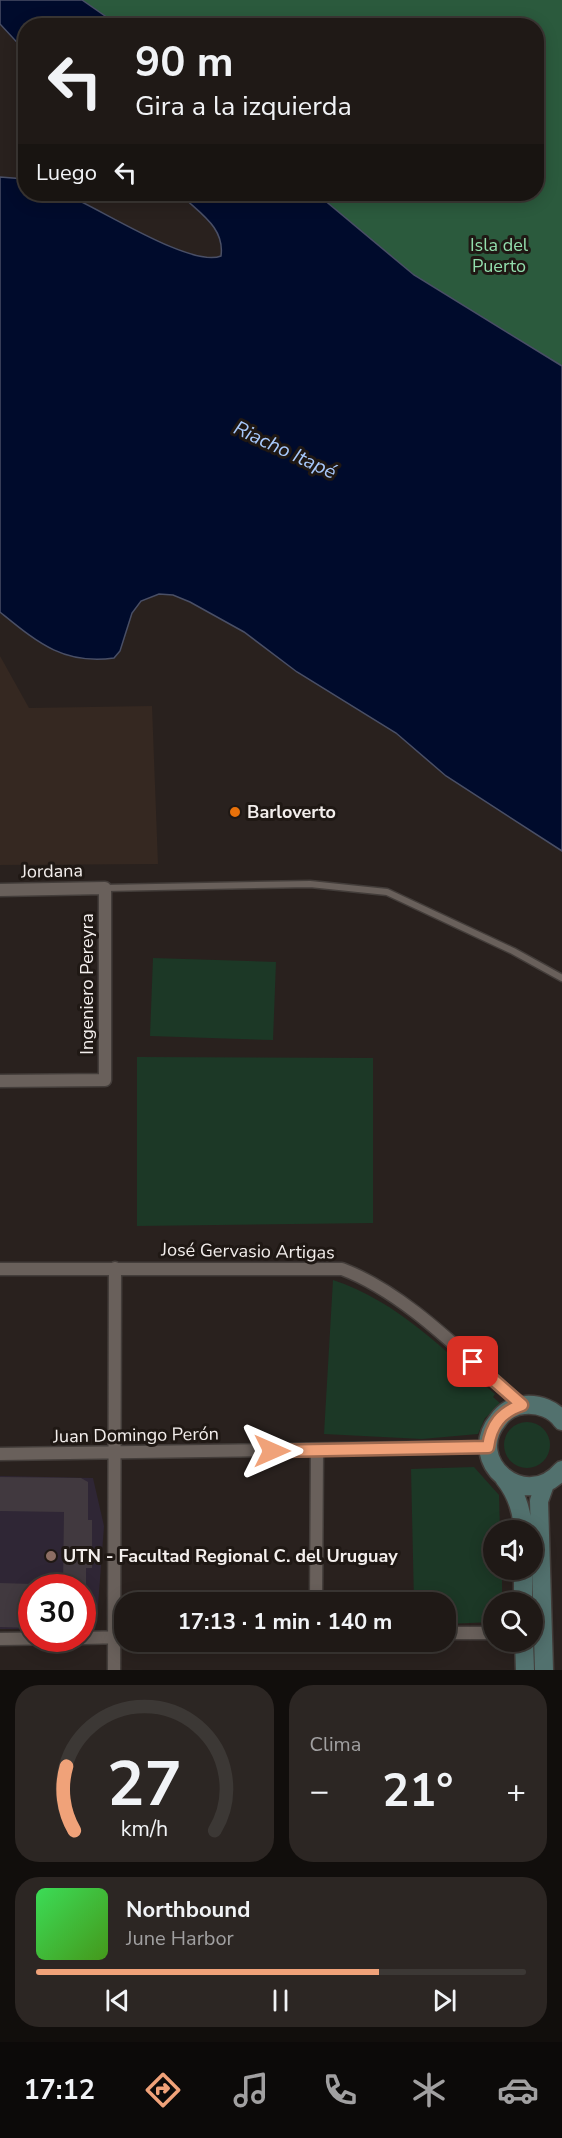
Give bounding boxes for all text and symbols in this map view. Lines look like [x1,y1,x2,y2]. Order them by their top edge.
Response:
text: 90 m [135,34,234,91]
icon: left [36,42,114,120]
text: Gira a la izquierda [135,88,352,125]
icon: left [109,156,142,189]
text: Luego [36,158,97,188]
park label: Isla del Puerto [470,233,529,278]
water label: Riacho Itapé [229,414,341,486]
place label: Barloverto [247,800,336,824]
marker: Barloverto [228,805,242,819]
street label: Jordana [20,858,83,884]
street label: Ingeniero Pereyra [75,913,99,1055]
street label: José Gervasio Artigas [160,1237,335,1265]
pin [447,1336,498,1387]
icon: arrive [456,1345,489,1378]
position arrow [240,1419,304,1483]
street label: Juan Domingo Perón [52,1422,219,1448]
map controls [483,1520,543,1652]
button: sound [483,1520,543,1580]
place label: UTN - Facultad Regional C. del Uruguay [63,1544,398,1568]
marker: UTN - Facultad Regional C. del Uruguay [44,1549,58,1563]
speed limit sign: 30 [18,1574,96,1652]
button: search [483,1592,543,1652]
text: 17:13 · 1 min · 140 m [178,1607,392,1637]
text: Clima [310,1731,361,1758]
text: 27 [107,1742,182,1827]
text: 21° [382,1761,453,1822]
text: − [310,1769,329,1814]
text: + [506,1769,526,1814]
text: km/h [121,1814,168,1844]
text: Northbound [126,1895,250,1925]
text: June Harbor [126,1925,234,1952]
icon: previous [101,1984,134,2017]
icon: pause [264,1984,297,2017]
icon: next [428,1984,461,2017]
icon: directions [142,2069,184,2111]
icon: music [230,2069,272,2111]
icon: phone [319,2069,361,2111]
icon: climate [408,2069,450,2111]
icon: car [497,2069,539,2111]
text: 17:12 [23,2072,95,2109]

